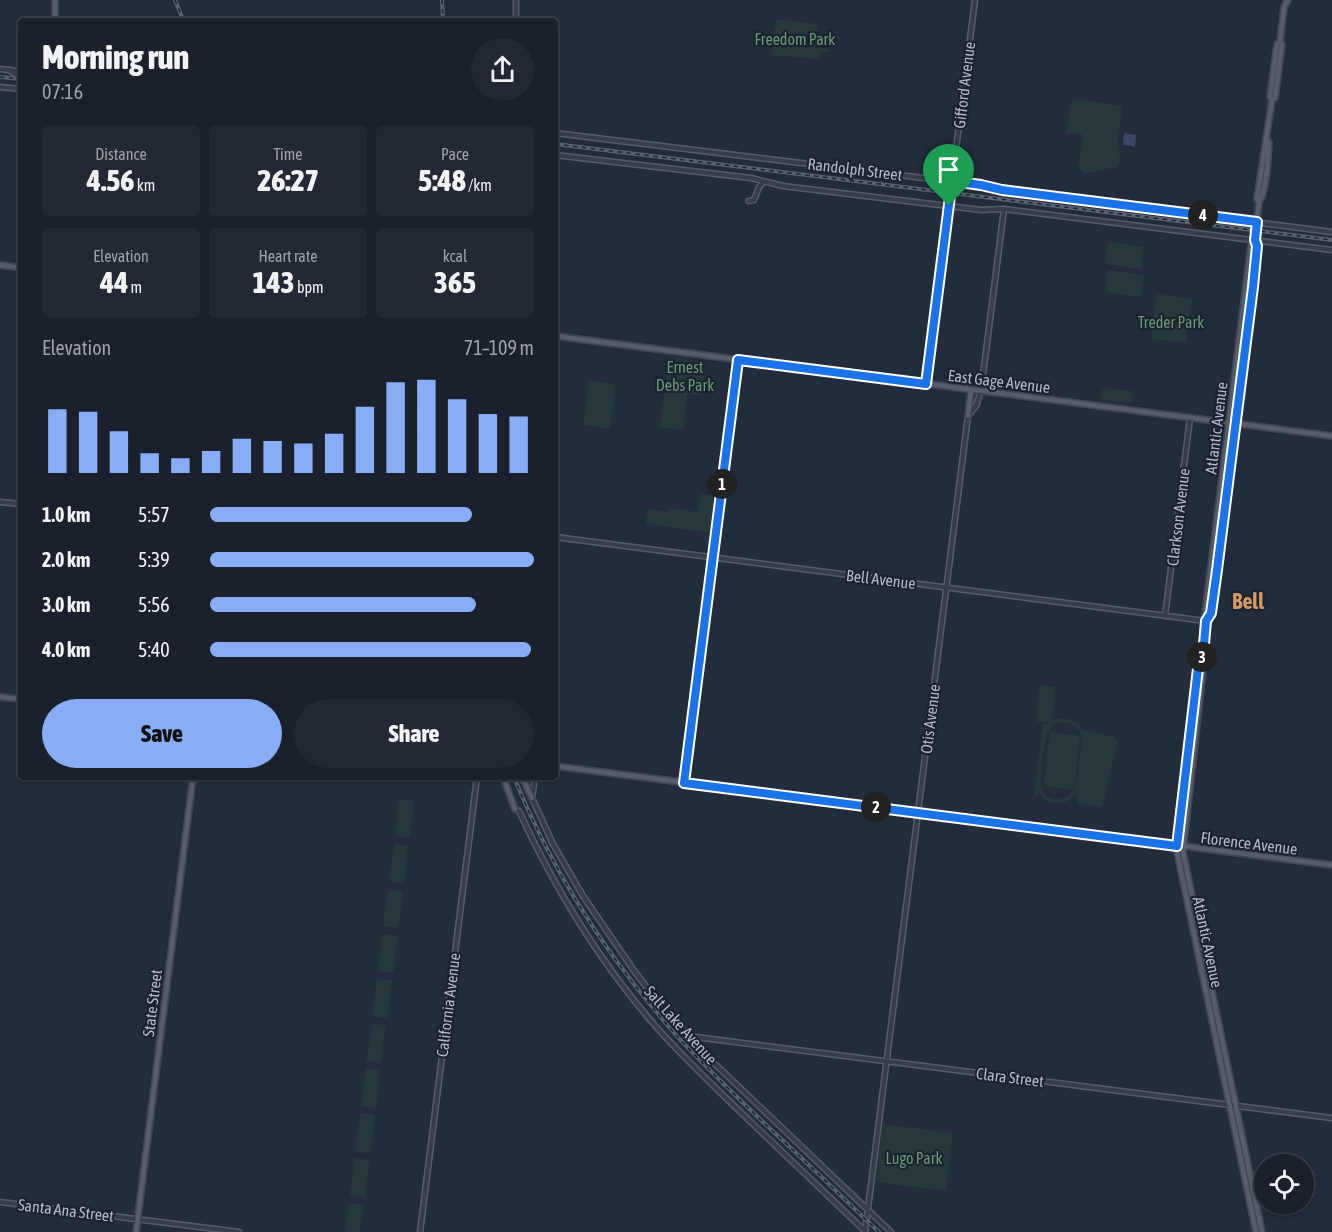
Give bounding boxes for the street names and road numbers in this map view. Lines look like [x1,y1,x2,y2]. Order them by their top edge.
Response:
street label: Gifford Avenue [950,41,978,129]
street label: Randolph Street [807,154,904,185]
street label: East Gage Avenue [947,366,1051,397]
street label: Atlantic Avenue [1201,381,1231,475]
street label: Clarkson Avenue [1163,467,1193,567]
street label: Bell Avenue [845,566,917,592]
street label: Otis Avenue [917,683,943,755]
street label: Florence Avenue [1200,828,1298,858]
street label: Atlantic Avenue [1190,895,1226,989]
street label: California Avenue [433,952,463,1058]
street label: State Street [139,968,165,1038]
street label: Salt Lake Avenue [641,982,721,1068]
street label: Clara Street [975,1064,1045,1090]
street label: Santa Ana Street [17,1195,115,1225]

